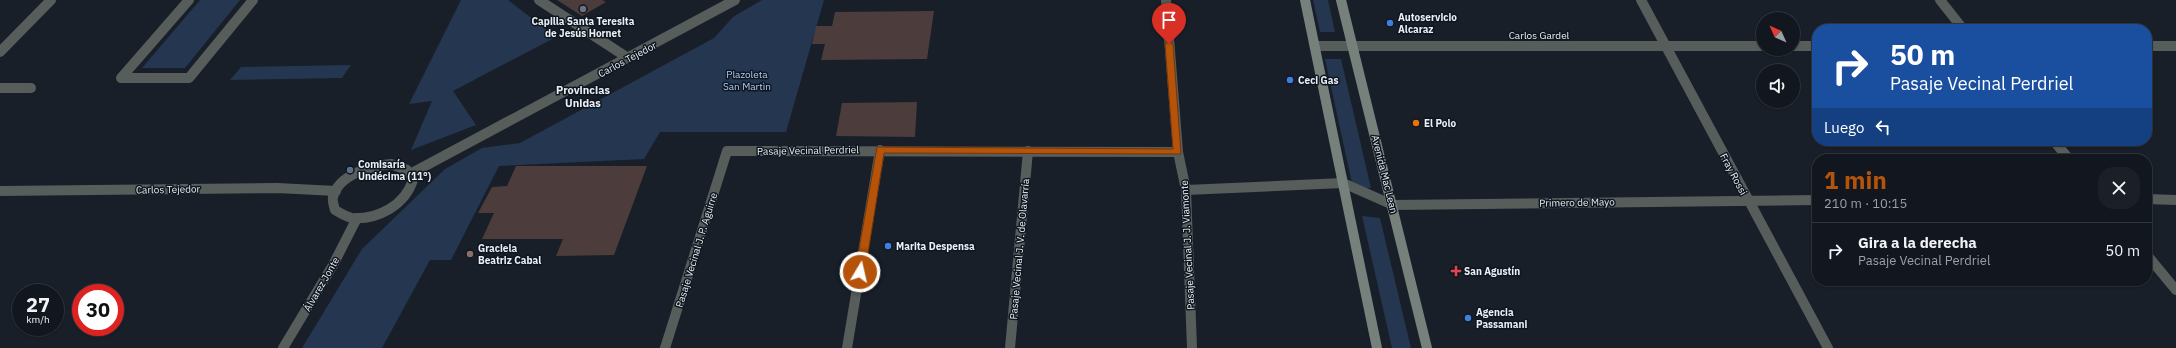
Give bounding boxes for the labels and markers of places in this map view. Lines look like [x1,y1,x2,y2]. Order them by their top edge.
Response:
pin [1152,3,1186,44]
marker: Capilla Santa Teresita de Jesús Hornet [578,4,588,14]
place label: Autoservicio Alcaraz [1398,11,1457,36]
place label: Capilla Santa Teresita de Jesús Hornet [532,15,635,40]
marker: Autoservicio Alcaraz [1385,18,1395,28]
place label: Ceci Gas [1298,74,1338,87]
marker: Ceci Gas [1285,75,1295,85]
place label: El Polo [1424,117,1456,130]
marker: El Polo [1411,118,1421,128]
place label: Comisaría Undécima (11°) [358,158,432,183]
marker: Comisaría Undécima (11°) [345,165,355,175]
place label: Marita Despensa [896,240,975,253]
marker: Marita Despensa [883,241,893,251]
place label: Graciela Beatriz Cabal [478,242,541,267]
marker: Graciela Beatriz Cabal [465,249,475,259]
place label: San Agustín [1464,265,1520,278]
marker: San Agustín [1451,266,1461,276]
place label: Agencia Passamani [1476,306,1527,331]
marker: Agencia Passamani [1463,313,1473,323]

